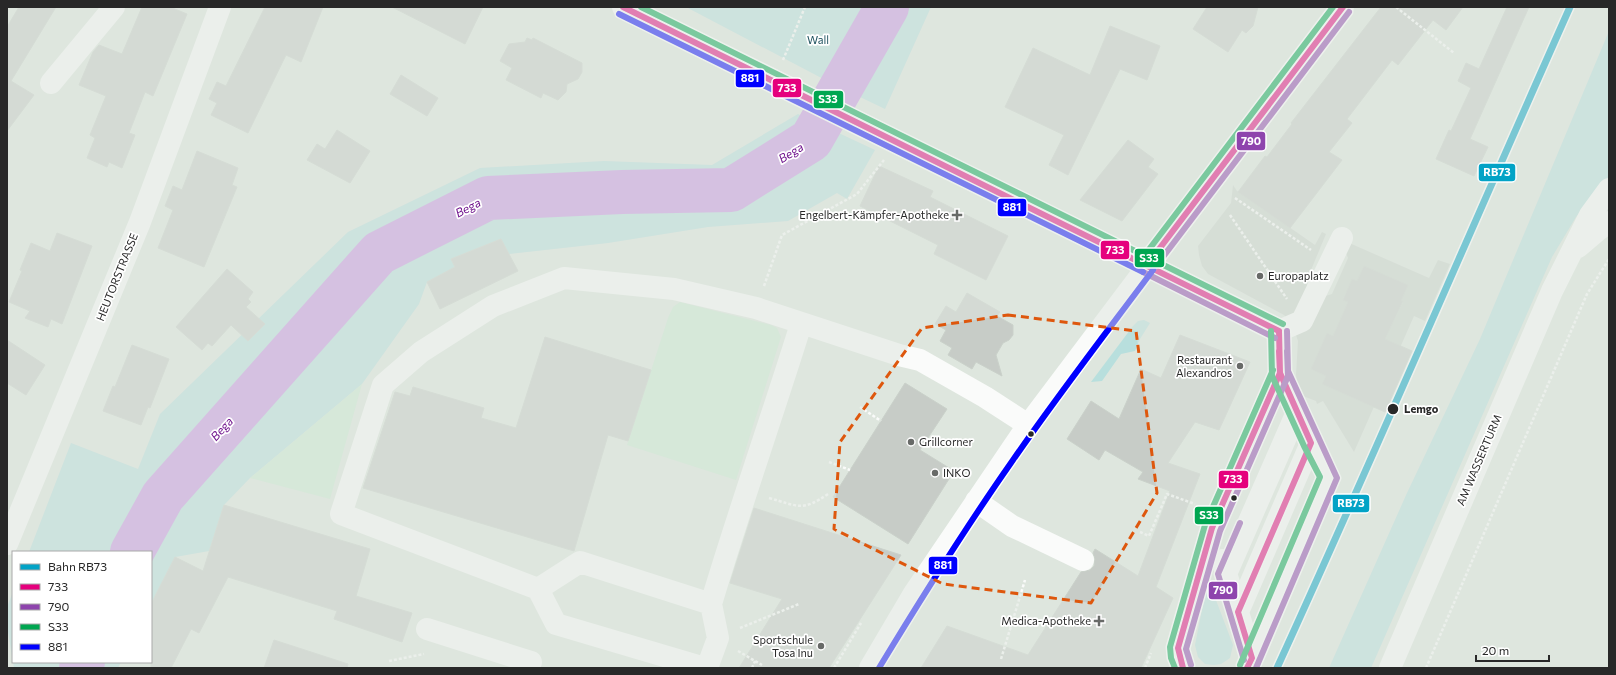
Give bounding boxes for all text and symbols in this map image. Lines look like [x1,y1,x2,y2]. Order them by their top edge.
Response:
park label: Wall [807,33,829,46]
line badge: 881 [735,69,765,88]
text: 881 [741,71,759,84]
line badge: 733 [772,78,802,98]
text: 733 [778,81,796,94]
line badge: S33 [813,90,844,109]
text: S33 [818,92,838,105]
line badge: 790 [1236,131,1266,151]
text: 790 [1241,134,1261,147]
water label: Bega [775,139,806,165]
line badge: RB73 [1478,163,1516,182]
text: RB73 [1483,165,1511,178]
water label: Bega [452,195,483,219]
line badge: 881 [997,198,1027,217]
text: 881 [1003,200,1021,213]
place label: Engelbert-Kämpfer-Apotheke [799,208,949,221]
marker: Engelbert-Kämpfer-Apotheke [952,210,962,220]
street label: HEUTORSTRASSE [93,231,140,323]
line badge: 733 [1100,240,1130,260]
text: 733 [1106,243,1124,256]
line badge: S33 [1134,248,1165,268]
text: S33 [1139,251,1159,264]
place label: Europaplatz [1268,269,1329,282]
marker: Europaplatz [1255,271,1265,281]
place label: Restaurant Alexandros [1176,353,1232,379]
marker: Restaurant Alexandros [1235,361,1245,371]
marker: Lemgo [1386,402,1400,416]
place label: Lemgo [1404,402,1439,415]
street label: AM WASSERTURM [1453,412,1504,507]
water label: Bega [207,414,235,443]
unlabelled marker [1026,429,1036,439]
place label: Grillcorner [919,435,973,448]
marker: Grillcorner [906,437,916,447]
place label: INKO [943,466,970,479]
marker: INKO [930,468,940,478]
line badge: 733 [1218,470,1249,489]
text: 733 [1224,472,1242,485]
unlabelled marker [1229,493,1239,503]
line badge: RB73 [1332,494,1370,513]
text: RB73 [1337,496,1365,509]
line badge: S33 [1194,506,1224,525]
text: S33 [1199,508,1219,521]
legend [12,551,152,663]
line badge: 881 [928,556,958,575]
text: 881 [934,558,952,571]
text: Bahn RB73 [48,559,107,573]
text: 733 [48,579,68,593]
line badge: 790 [1208,581,1238,600]
text: 790 [1213,583,1233,596]
text: 790 [48,599,70,613]
place label: Medica-Apotheke [1001,614,1091,627]
marker: Medica-Apotheke [1094,616,1104,626]
text: S33 [48,619,69,633]
place label: Sportschule Tosa Inu [753,633,813,659]
scale bar [1476,637,1549,663]
text: 881 [48,639,68,653]
marker: Sportschule Tosa Inu [816,641,826,651]
text: 20 m [1482,643,1509,657]

